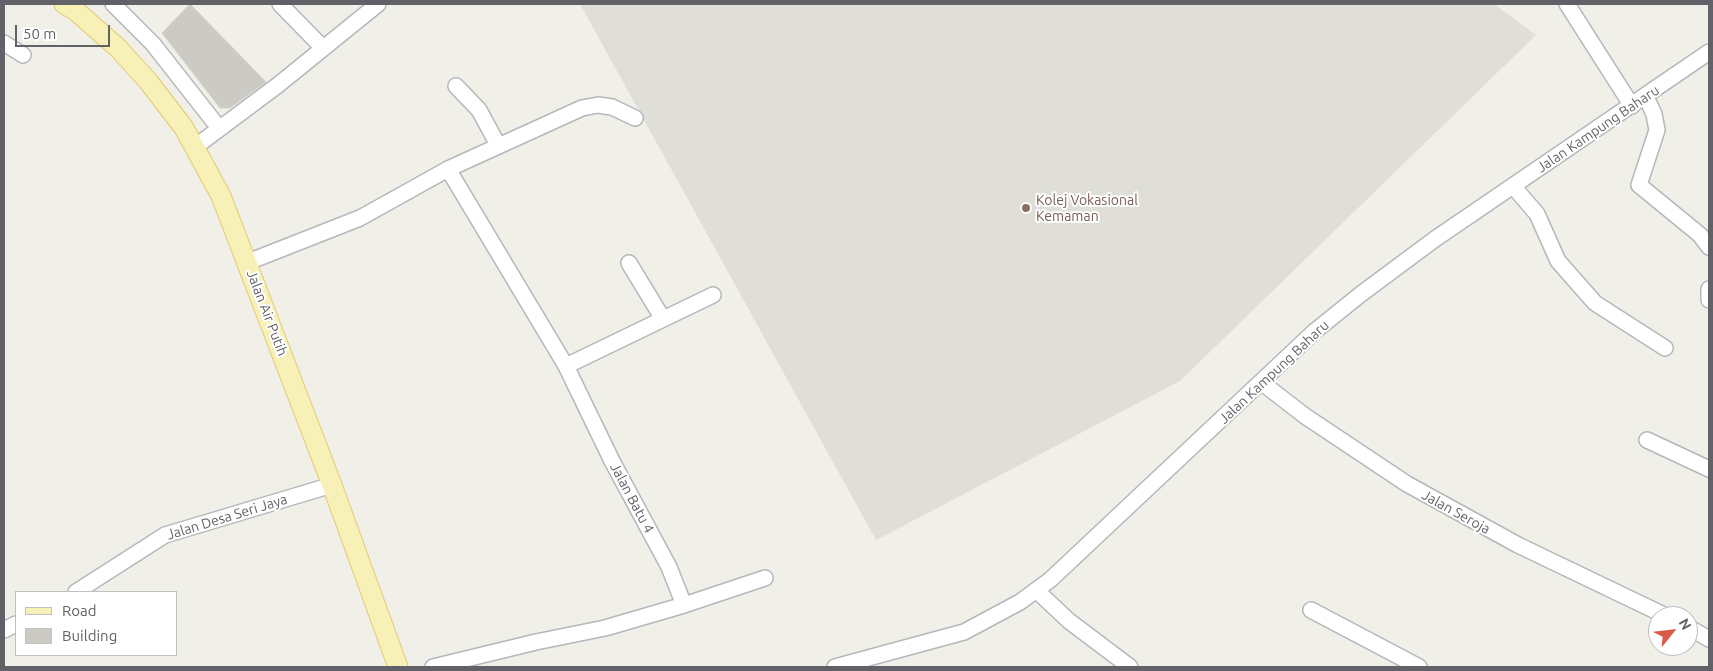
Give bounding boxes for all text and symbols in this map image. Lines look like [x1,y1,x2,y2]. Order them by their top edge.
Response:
scale bar [18,15,112,47]
text: 50 m [23,25,56,42]
street label: Jalan Kampung Baharu [1534,82,1662,176]
place label: Kolej Vokasional Kemaman [1036,192,1138,224]
marker: Kolej Vokasional Kemaman [1020,202,1032,214]
street label: Jalan Air Putih [243,268,291,358]
street label: Jalan Kampung Baharu [1216,317,1332,427]
street label: Jalan Batu 4 [607,460,657,536]
street label: Jalan Seroja [1419,486,1493,538]
street label: Jalan Desa Seri Jaya [165,491,289,543]
legend [15,591,178,656]
text: Road [62,602,97,619]
north arrow [1648,606,1698,656]
text: N [1676,616,1695,633]
text: Building [62,627,117,644]

